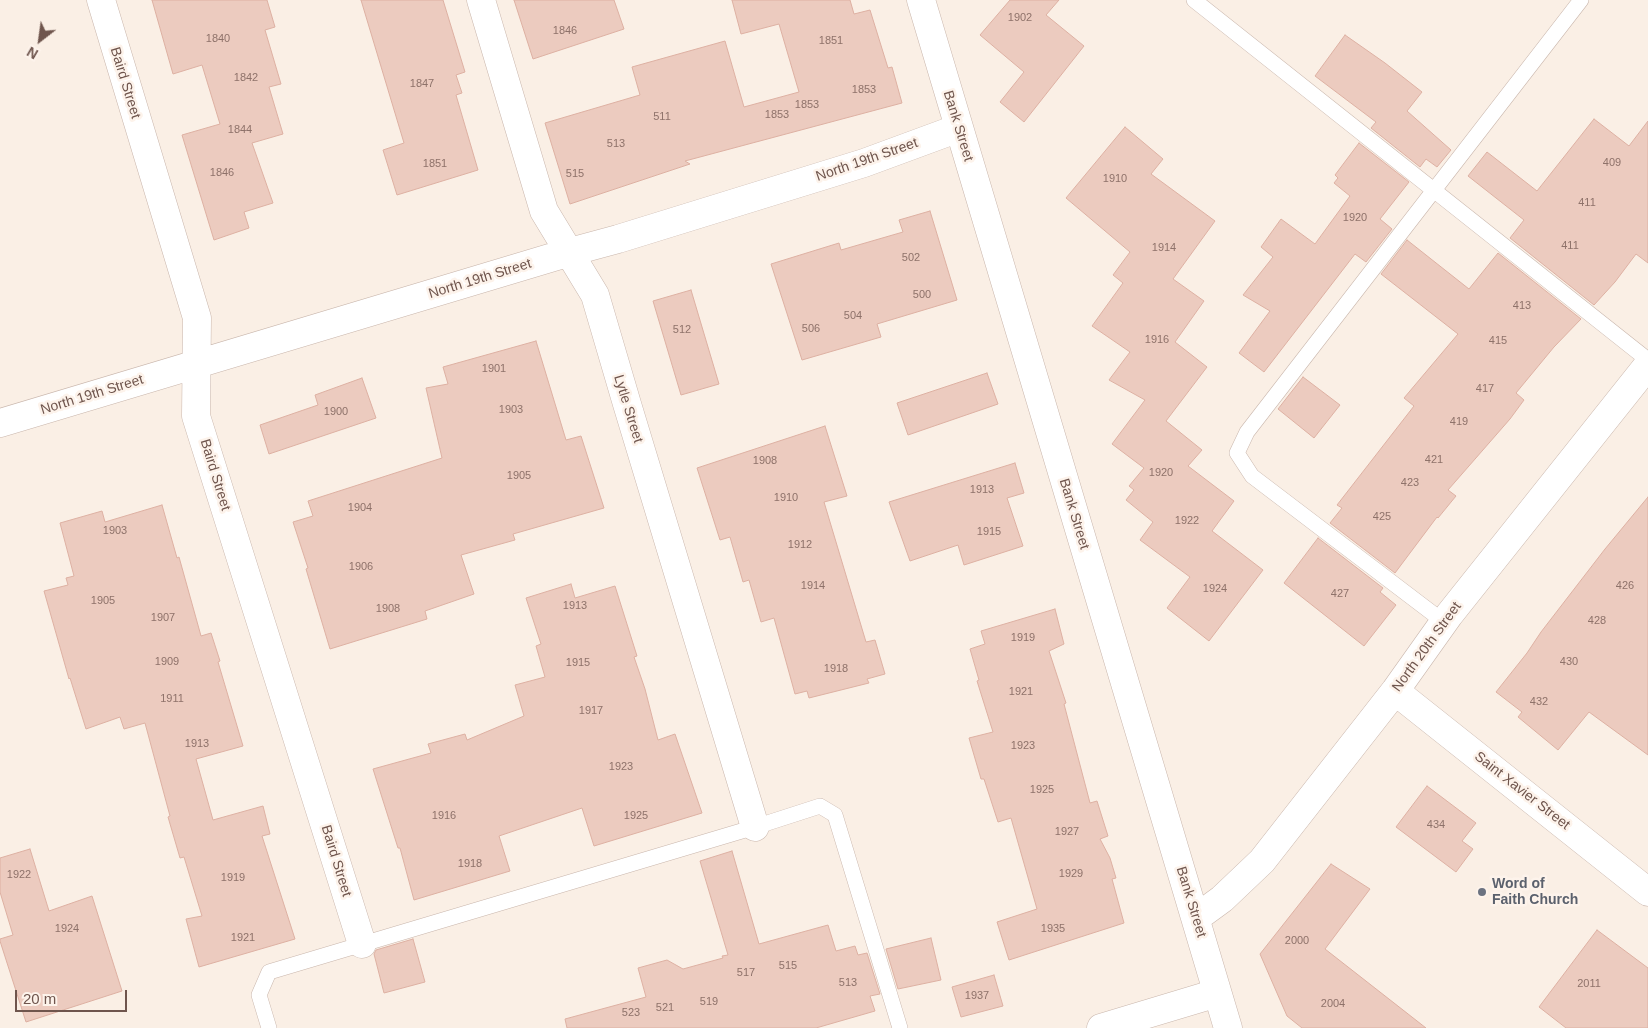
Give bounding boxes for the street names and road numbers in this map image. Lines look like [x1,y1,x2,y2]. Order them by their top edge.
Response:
street label: Baird Street [106,45,144,121]
street label: Bank Street [939,89,977,163]
street label: North 19th Street [814,135,920,185]
street label: North 19th Street [427,255,533,303]
street label: North 19th Street [39,371,145,419]
street label: Lytle Street [610,373,646,445]
street label: Baird Street [196,437,234,513]
street label: Bank Street [1055,477,1093,551]
street label: North 20th Street [1389,599,1465,695]
street label: Saint Xavier Street [1471,748,1573,834]
street label: Baird Street [317,823,355,899]
street label: Bank Street [1172,865,1210,939]

